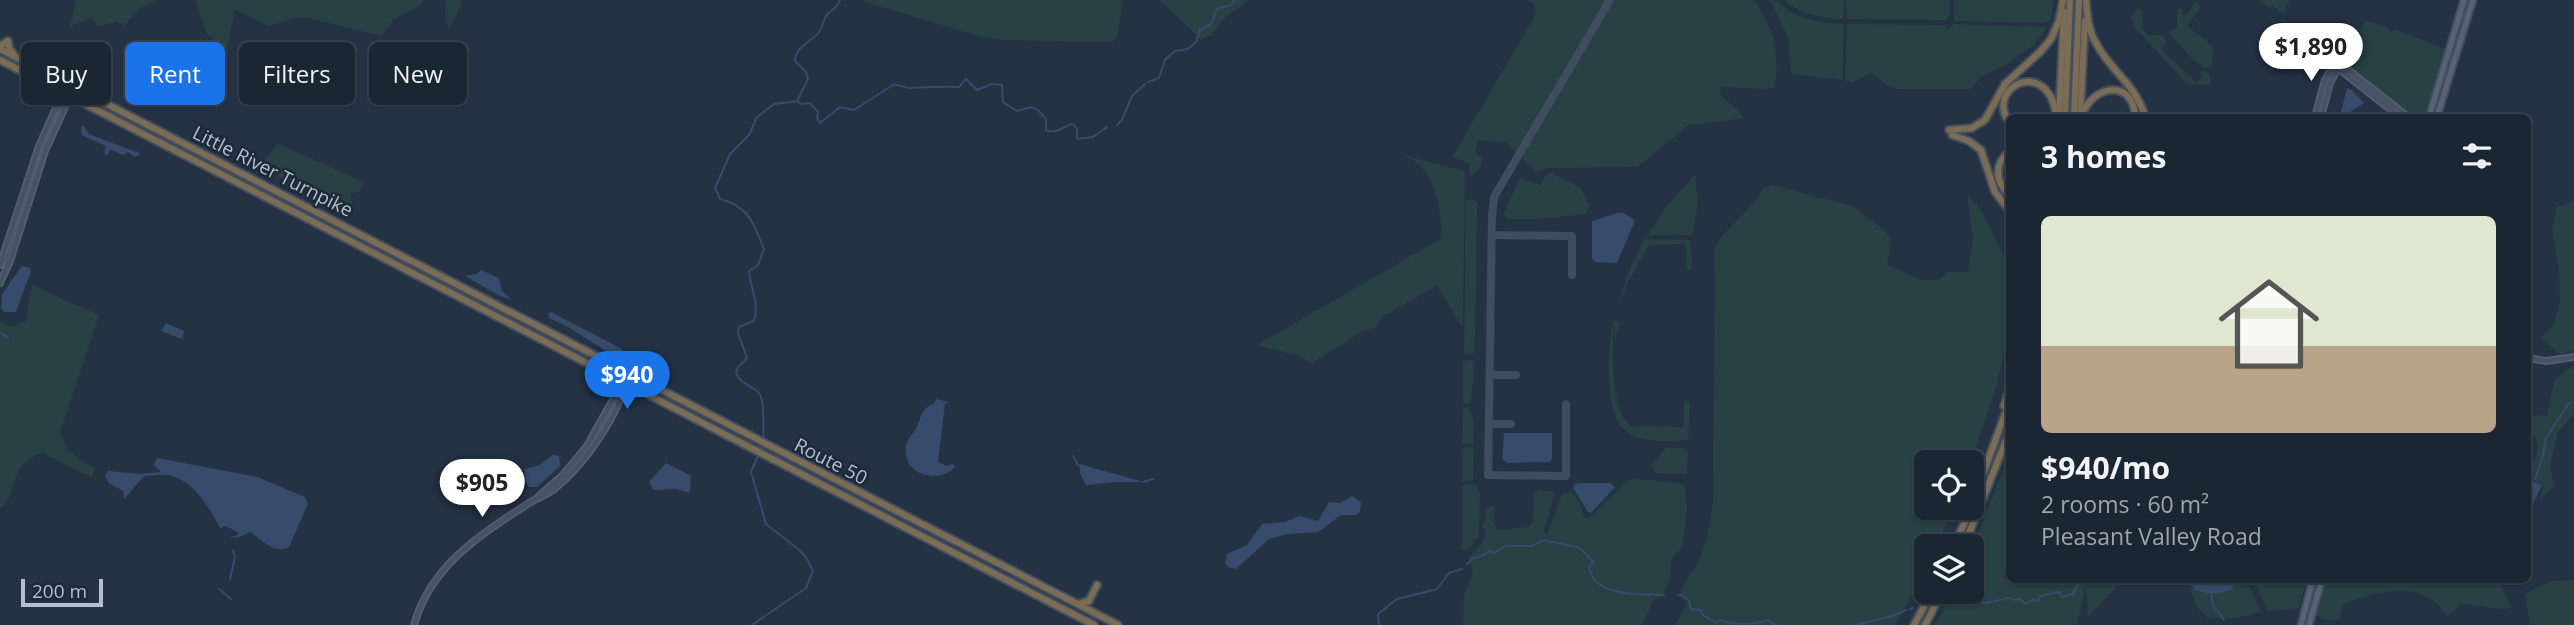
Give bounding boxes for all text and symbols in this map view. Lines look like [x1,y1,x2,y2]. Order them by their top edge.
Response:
pin: $1,890 [2254,24,2368,83]
text: $1,890 [2275,30,2347,62]
chip: Buy [21,42,111,105]
chip: Rent [125,42,225,105]
chip: Filters [239,42,355,105]
chip: New [369,42,467,105]
street label: Little River Turnpike [188,119,358,223]
text: 3 homes [2041,136,2166,177]
icon: filters [2458,137,2496,175]
icon: home [2206,261,2332,387]
pin: $940 [586,352,668,411]
text: $940 [601,358,653,390]
street label: Route 50 [790,432,872,490]
text: $940/mo [2041,447,2170,488]
map controls [1914,450,1984,604]
button: locate [1914,450,1984,520]
pin: $905 [441,460,523,519]
text: $905 [456,466,508,498]
text: 2 rooms · 60 m² [2041,488,2209,520]
text: Pleasant Valley Road [2041,520,2262,552]
button: layers [1914,534,1984,604]
scale bar [21,576,103,608]
text: 200 m [32,578,87,604]

